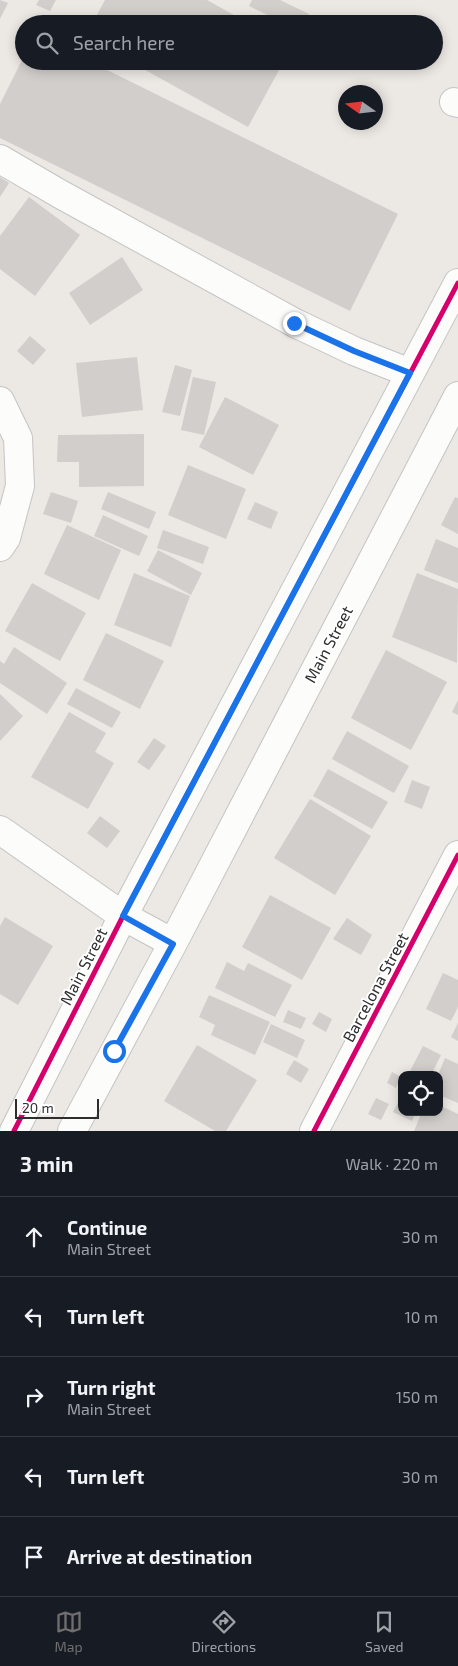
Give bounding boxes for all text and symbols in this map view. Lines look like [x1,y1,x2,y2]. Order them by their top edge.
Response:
search box [15,15,443,70]
icon: search [33,29,61,57]
text: Search here [73,31,175,54]
north arrow [338,85,383,130]
route end [283,312,306,335]
street label: Main Street [300,602,356,686]
street label: Main Street [55,924,111,1008]
street label: Barcelona Street [338,929,412,1045]
route start [103,1040,126,1063]
map controls [398,1071,443,1116]
button: locate [398,1071,443,1116]
scale bar [15,1096,99,1119]
text: 20 m [22,1099,54,1116]
text: 3 min [20,1151,73,1176]
text: Walk · 220 m [345,1154,438,1173]
text: Continue [67,1216,147,1239]
icon: ahead [20,1223,48,1251]
text: 30 m [402,1227,438,1246]
text: Main Street [67,1239,151,1258]
icon: left [20,1303,48,1331]
text: Turn left [67,1305,144,1328]
text: 10 m [404,1307,438,1326]
text: Turn right [67,1376,155,1399]
icon: right [20,1383,48,1411]
text: 150 m [396,1387,438,1406]
text: Main Street [67,1399,151,1418]
icon: left [20,1463,48,1491]
text: Turn left [67,1465,144,1488]
text: 30 m [402,1467,438,1486]
icon: arrive [20,1543,48,1571]
text: Arrive at destination [67,1545,252,1568]
tab: Map [54,1608,83,1655]
tab: Directions [192,1608,256,1655]
tab: Saved [365,1608,404,1655]

